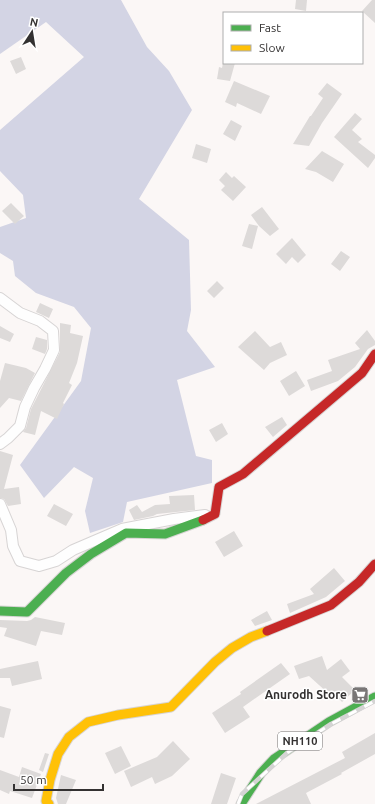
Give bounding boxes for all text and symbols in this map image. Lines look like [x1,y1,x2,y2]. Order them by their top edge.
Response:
north arrow [12,12,52,52]
legend [223,12,363,64]
text: N [29,15,39,29]
text: Fast [259,21,281,34]
text: Slow [259,41,285,54]
supermarket icon: Anurodh Store [350,685,370,705]
place label: Anurodh Store [265,688,347,701]
road number: NH110 [278,732,322,750]
scale bar [14,766,103,792]
text: 50 m [20,773,47,786]

